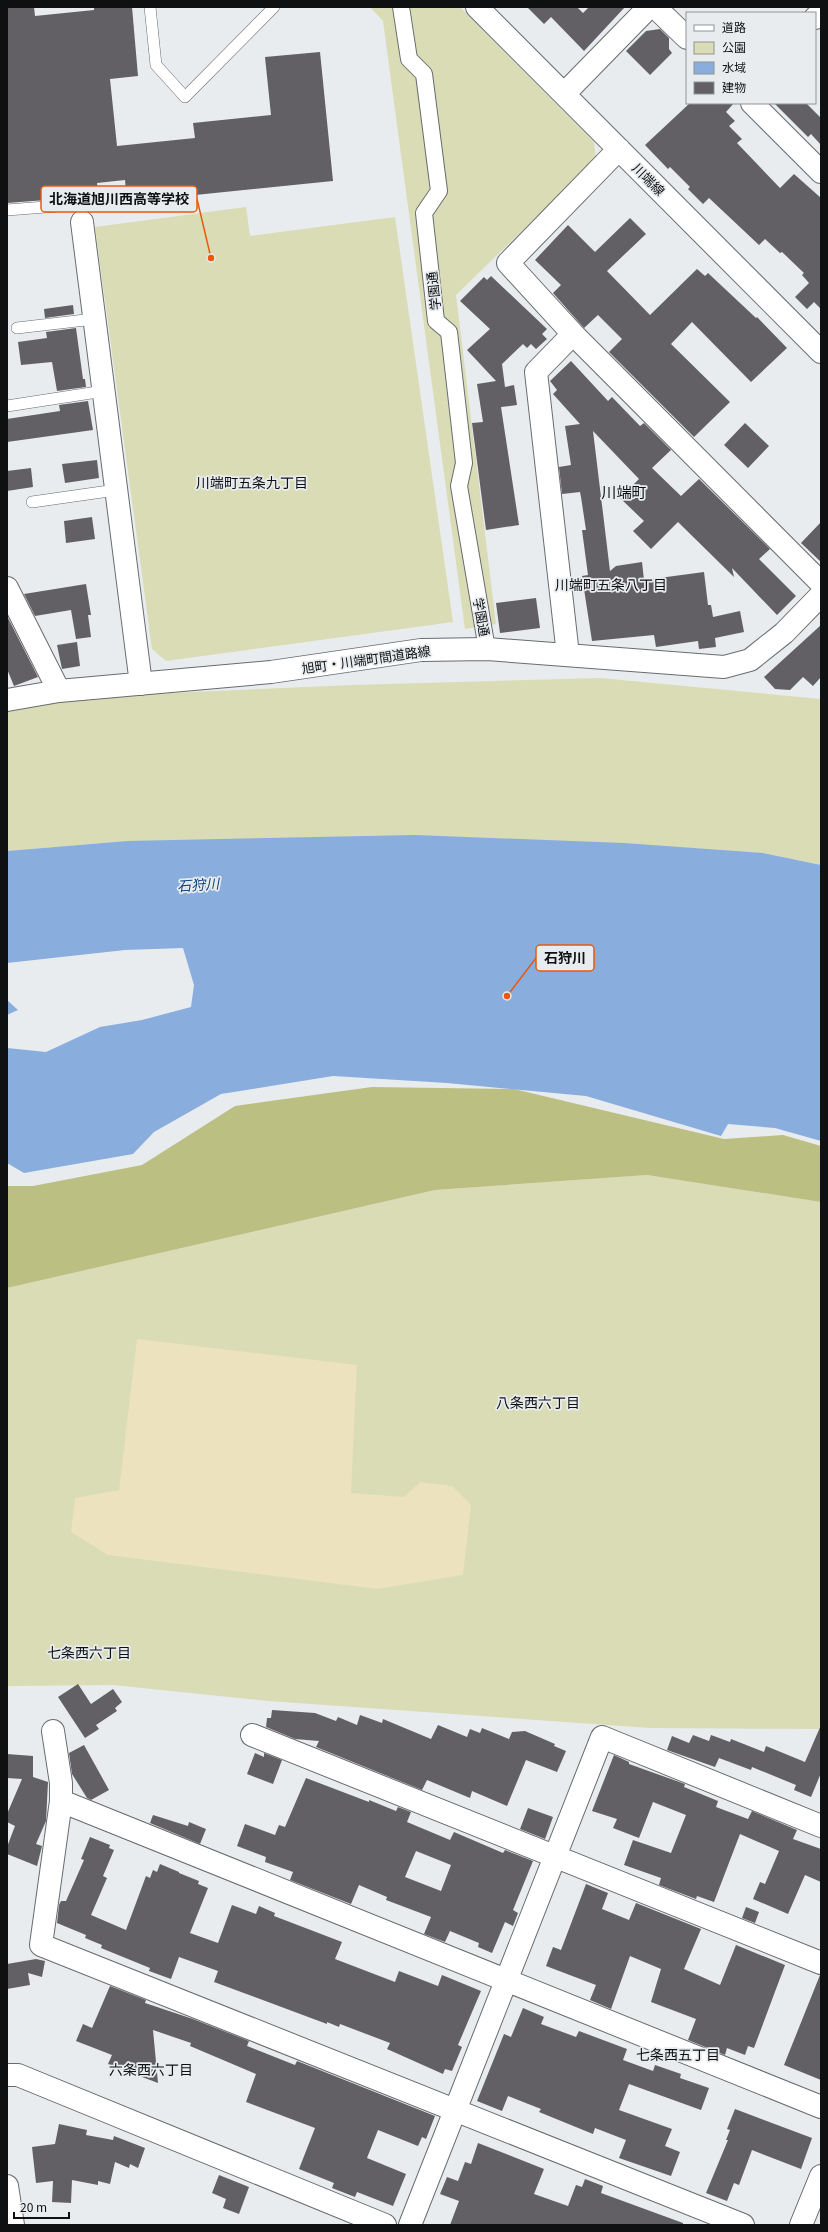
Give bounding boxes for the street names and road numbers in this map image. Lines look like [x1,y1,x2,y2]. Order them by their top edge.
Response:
street label: 川端線 [628,158,670,200]
street label: 学園通 [422,271,444,311]
street label: 学園通 [469,596,495,638]
street label: 旭町・川端町間道路線 [300,641,432,677]

